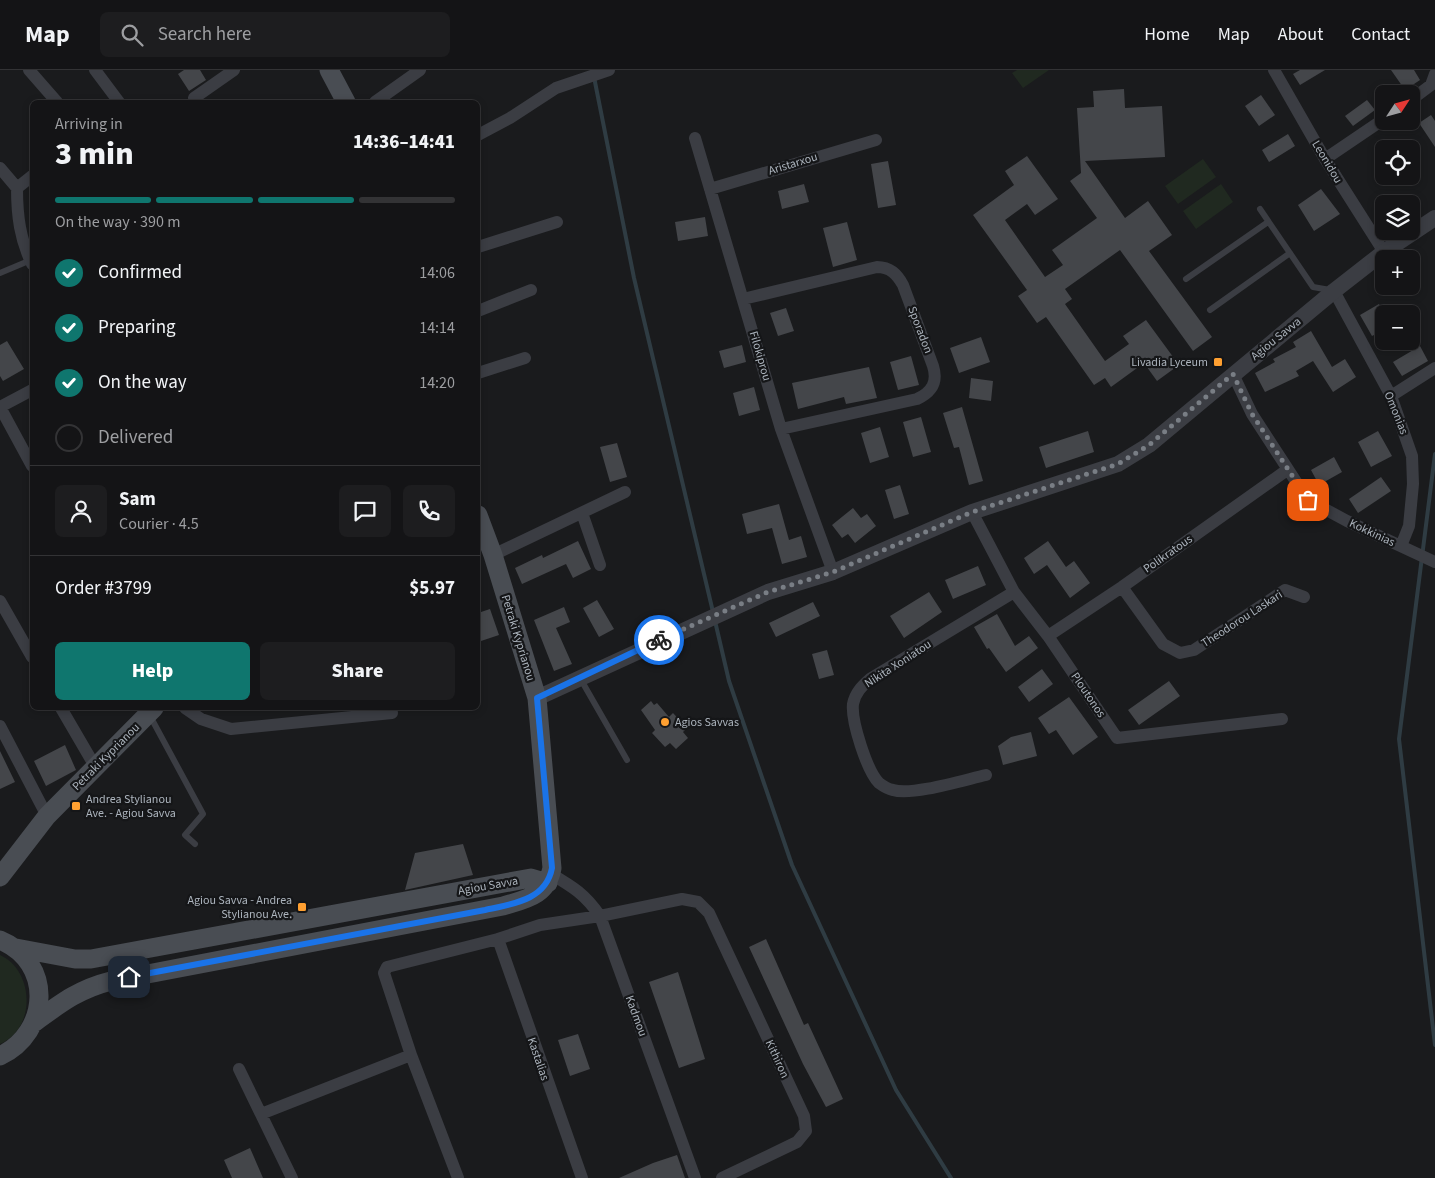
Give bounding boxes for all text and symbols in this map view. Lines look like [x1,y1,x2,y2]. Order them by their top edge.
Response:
search box [100,12,450,57]
text: Map [25,17,70,52]
icon: search [118,21,146,49]
text: Search here [158,21,251,48]
text: Home [1144,22,1190,47]
text: Map [1218,22,1250,47]
text: About [1278,22,1323,47]
text: Contact [1351,22,1410,47]
north arrow [1375,85,1420,130]
map controls [1375,85,1420,350]
text: Arriving in [55,113,123,135]
text: 14:36–14:41 [353,129,455,156]
text: 3 min [55,131,134,177]
street label: Leonidou [1308,137,1346,187]
button: locate [1375,140,1420,185]
street label: Aristarxou [766,148,820,180]
button: layers [1375,195,1420,240]
text: On the way · 390 m [55,211,180,233]
button: + [1375,250,1420,295]
icon: check [55,259,83,287]
text: Confirmed [98,259,182,286]
text: 14:06 [419,262,455,284]
street label: Sporadon [903,304,937,356]
button: − [1375,305,1420,350]
street label: Agiou Savva [1247,313,1305,365]
icon: check [55,314,83,342]
text: Preparing [98,314,176,341]
text: 14:14 [419,317,455,339]
street label: Filokiprou [745,329,775,383]
place label: Livadia Lyceum [1131,354,1208,371]
marker: Livadia Lyceum [1212,356,1224,368]
icon: check [55,369,83,397]
text: On the way [98,369,187,396]
text: 14:20 [419,372,455,394]
street label: Omonias [1380,389,1412,437]
text: Delivered [98,424,173,451]
pin [1287,479,1329,521]
button: person [55,485,107,537]
button: chat [339,485,391,537]
button: phone [403,485,455,537]
text: Sam [119,486,156,513]
icon: bag [1294,486,1322,514]
text: Courier · 4.5 [119,513,199,535]
street label: Kokkinias [1346,515,1398,551]
street label: Polikratous [1140,531,1196,577]
text: Order #3799 [55,575,152,602]
text: $5.97 [409,575,455,602]
street label: Theodorou Laskari [1198,586,1286,652]
street label: Petraki Kyprianou [497,593,539,683]
courier [634,615,684,665]
icon: bike [645,626,673,654]
street label: Nikita Xoniatou [861,636,935,692]
button: Help [55,642,250,700]
button: Share [260,642,455,700]
street label: Ploutonos [1067,669,1109,721]
place label: Agios Savvas [675,714,739,731]
marker: Agios Savvas [659,716,671,728]
street label: Petraki Kyprianou [68,719,144,795]
place label: Andrea Stylianou Ave. - Agiou Savva [86,791,176,822]
marker: Andrea Stylianou Ave. - Agiou Savva [70,800,82,812]
street label: Agiou Savva [457,872,519,900]
place label: Agiou Savva - Andrea Stylianou Ave. [187,892,292,923]
marker: Agiou Savva - Andrea Stylianou Ave. [296,901,308,913]
pin [108,956,150,998]
icon: home [115,963,143,991]
street label: Kadmou [621,993,651,1039]
street label: Kastalias [523,1035,553,1083]
street label: Kithiron [761,1037,793,1081]

